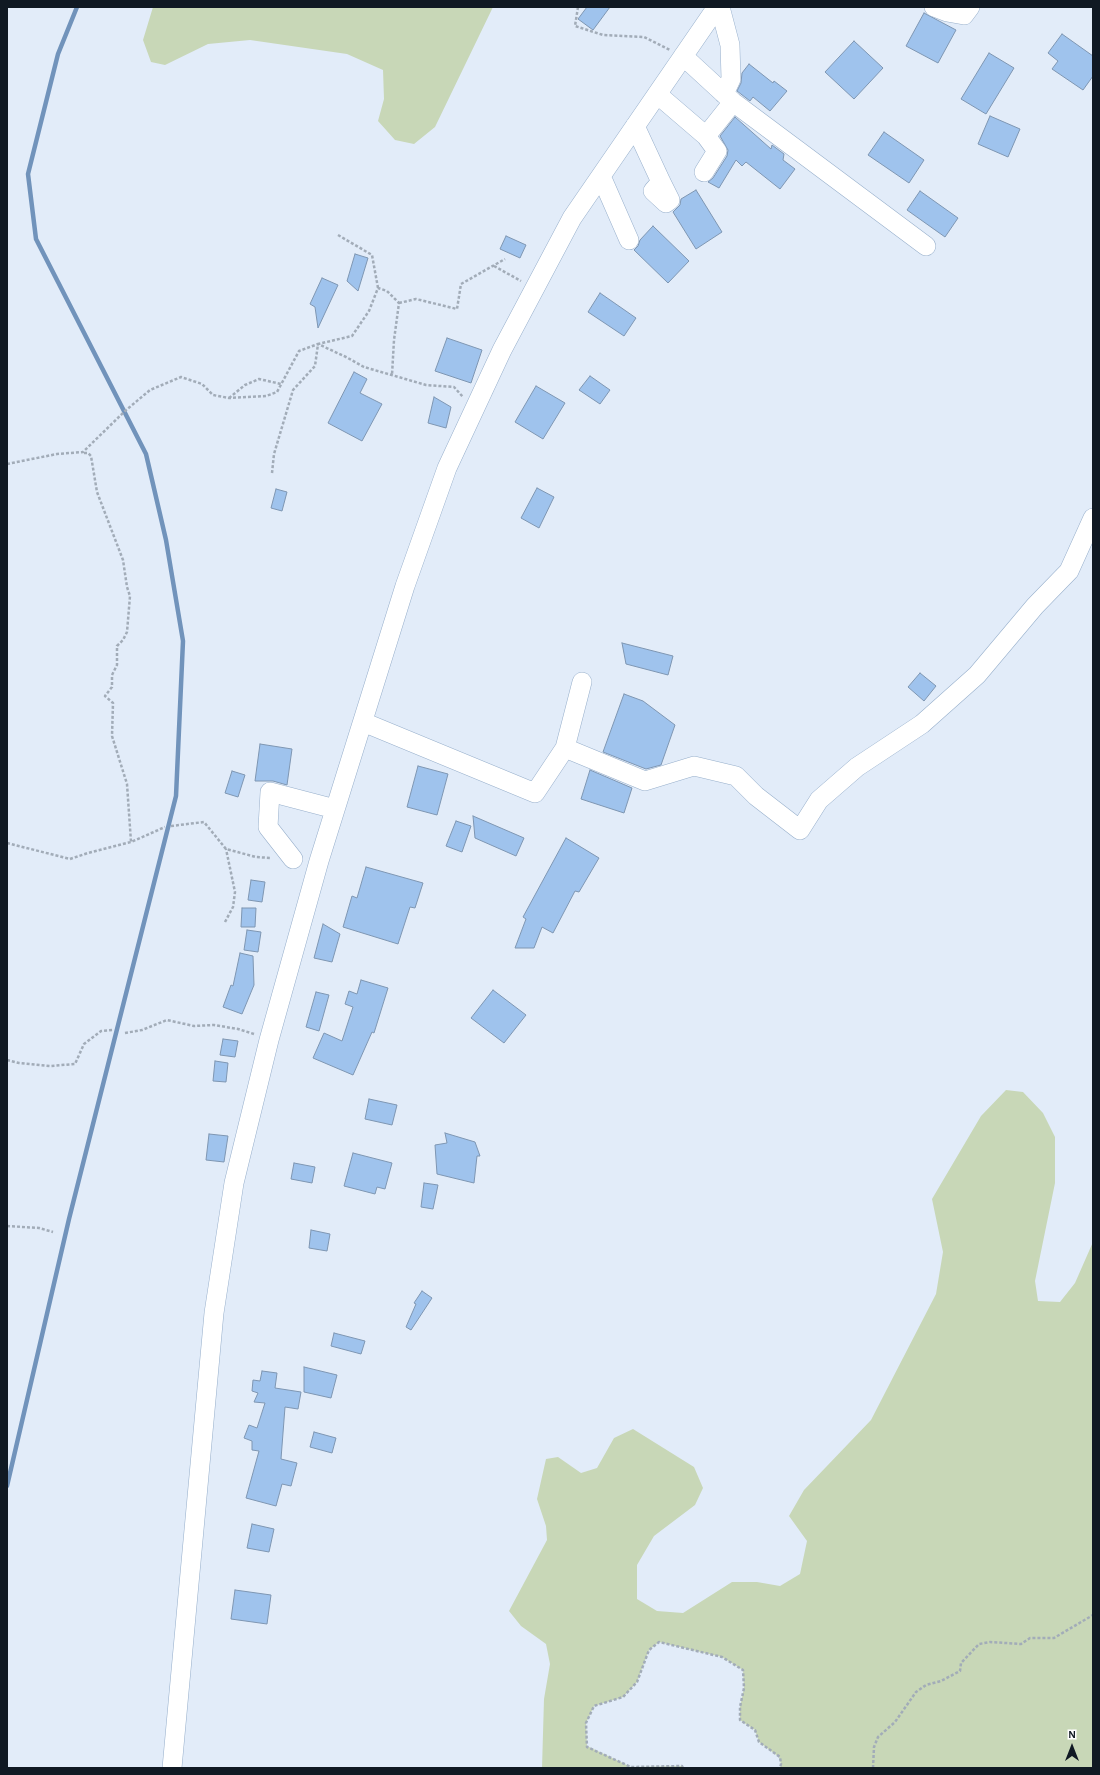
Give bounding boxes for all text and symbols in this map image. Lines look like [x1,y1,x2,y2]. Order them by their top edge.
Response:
north arrow [1052,1727,1092,1767]
text: N [1068,1729,1076,1740]

